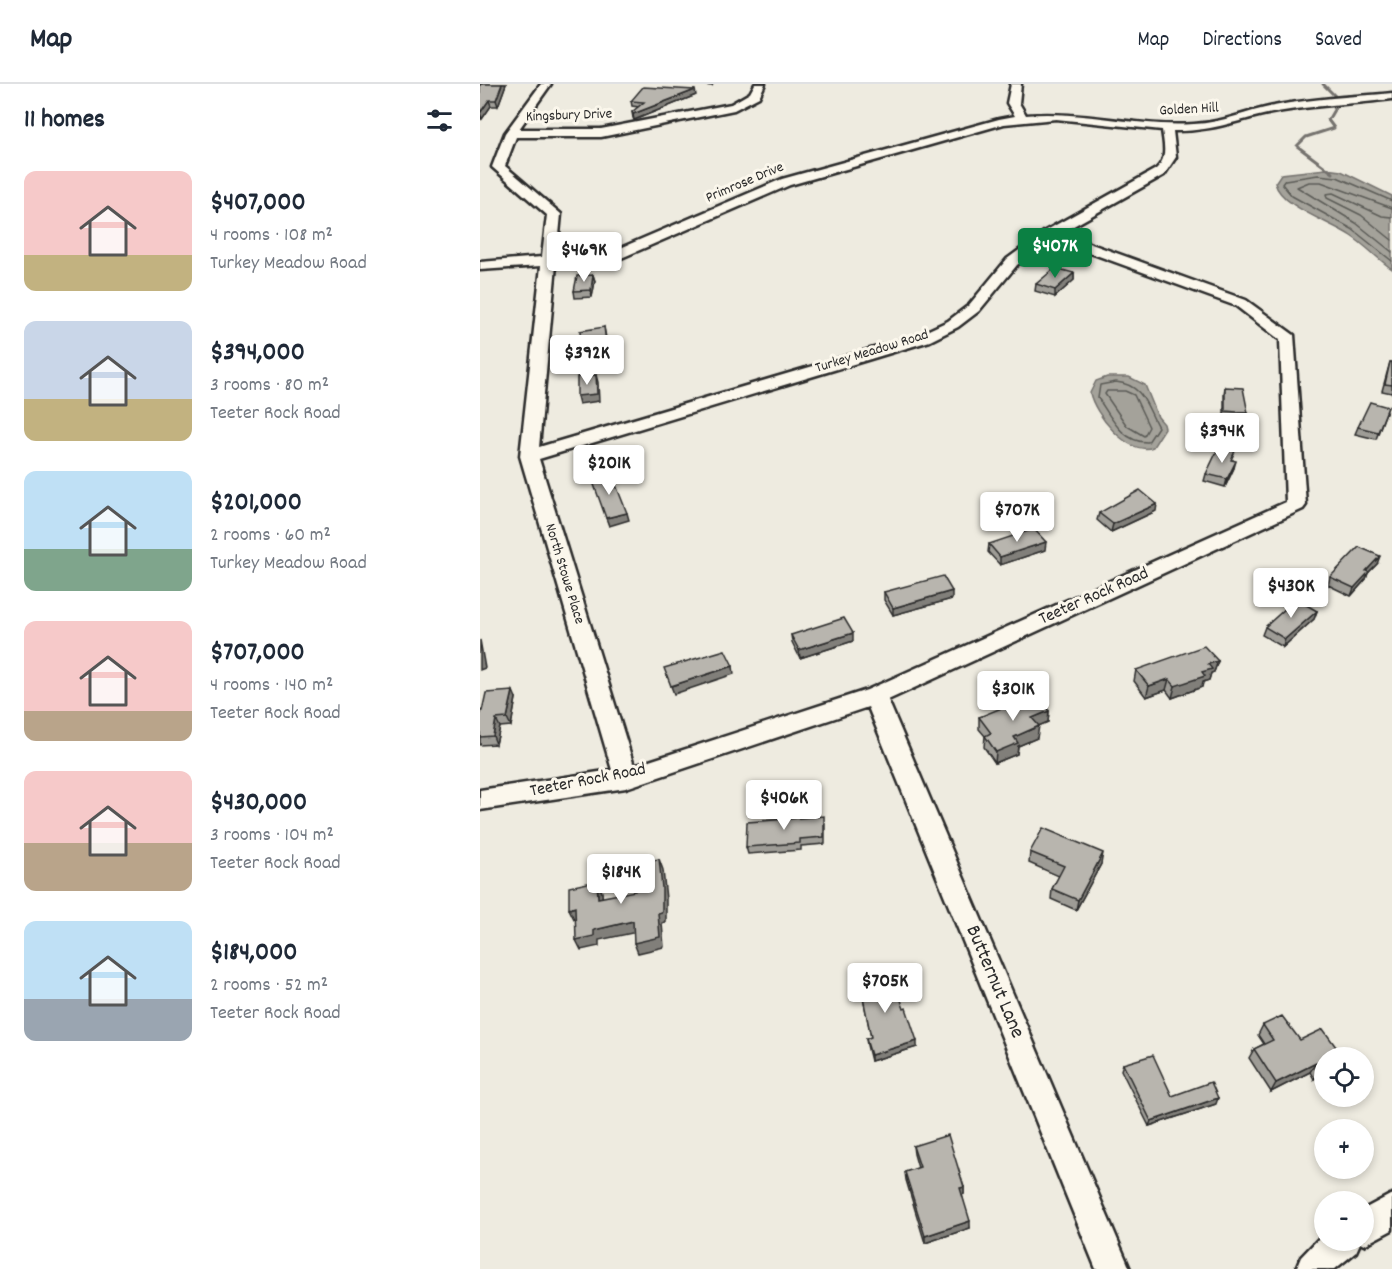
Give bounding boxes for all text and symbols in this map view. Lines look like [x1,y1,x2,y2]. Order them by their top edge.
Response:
text: Map [30,21,72,61]
text: Map [1138,26,1169,56]
text: Directions [1202,26,1282,56]
text: Saved [1315,26,1362,56]
street label: Golden Hill [1159,97,1220,123]
text: 11 homes [24,102,105,139]
street label: Kingsbury Drive [525,103,613,129]
icon: filters [423,104,456,137]
street label: Primrose Drive [703,157,788,209]
text: $407,000 [210,185,306,222]
icon: home [72,195,144,267]
text: 4 rooms · 108 m² [210,222,333,250]
pin: $407K [1013,228,1097,279]
pin: $469K [542,232,626,283]
text: $407K [1032,233,1078,261]
text: $469K [561,237,607,265]
text: Turkey Meadow Road [210,250,367,278]
street label: Turkey Meadow Road [813,324,931,380]
text: $394,000 [210,335,305,372]
pin: $392K [545,335,629,386]
text: $392K [564,340,610,368]
icon: home [72,345,144,417]
text: 3 rooms · 80 m² [210,372,329,400]
text: Teeter Rock Road [210,400,341,428]
pin: $394K [1180,413,1264,464]
text: $394K [1199,418,1245,446]
pin: $201K [567,445,651,496]
text: $201K [587,450,631,478]
text: $201,000 [210,485,302,522]
pin: $707K [975,492,1059,543]
icon: home [72,495,144,567]
text: $707K [994,497,1040,525]
street label: North Stowe Place [538,521,590,627]
text: 2 rooms · 60 m² [210,522,331,550]
text: Turkey Meadow Road [210,550,367,578]
street label: Teeter Rock Road [1035,562,1153,632]
pin: $430K [1249,568,1333,619]
text: $430K [1267,573,1315,601]
text: $707,000 [210,635,305,672]
icon: home [72,645,144,717]
pin: $301K [971,671,1055,722]
text: 4 rooms · 140 m² [210,672,333,700]
text: $301K [991,676,1035,704]
text: Teeter Rock Road [210,700,341,728]
street label: Teeter Rock Road [528,758,648,804]
pin: $406K [742,780,826,831]
text: $430,000 [210,785,307,822]
text: $406K [760,785,808,813]
icon: home [72,795,144,867]
text: 3 rooms · 104 m² [210,822,334,850]
text: Teeter Rock Road [210,850,341,878]
pin: $184K [579,854,663,905]
text: $184K [601,859,641,887]
street label: Butternut Lane [957,921,1031,1043]
text: $184,000 [210,935,298,972]
icon: home [72,945,144,1017]
pin: $705K [843,963,927,1014]
text: $705K [861,968,909,996]
text: 2 rooms · 52 m² [210,972,328,1000]
text: Teeter Rock Road [210,1000,341,1028]
map controls [1314,1047,1374,1251]
button: locate [1314,1047,1374,1107]
button: + [1314,1119,1374,1179]
button: − [1314,1191,1374,1251]

